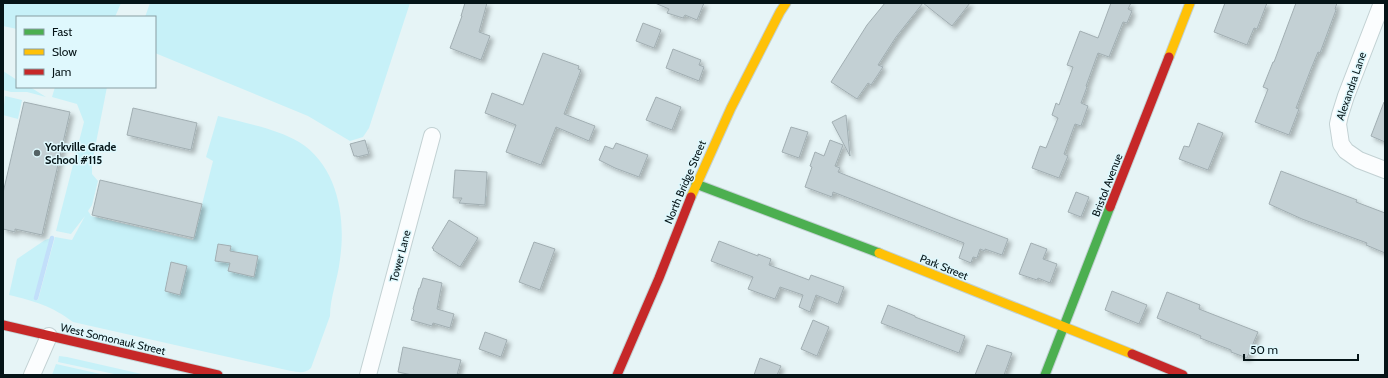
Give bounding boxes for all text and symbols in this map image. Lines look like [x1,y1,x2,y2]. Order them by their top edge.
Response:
legend [16,16,156,88]
text: Fast [52,24,72,39]
text: Slow [52,44,77,59]
street label: Alexandra Lane [1333,50,1369,122]
text: Jam [51,64,71,79]
street label: North Bridge Street [661,138,709,226]
place label: Yorkville Grade School #115 [44,140,116,167]
marker: Yorkville Grade School #115 [32,148,42,158]
street label: Bristol Avenue [1089,151,1126,219]
street label: Tower Lane [386,228,414,283]
street label: Park Street [918,251,970,283]
street label: West Somonauk Street [59,320,167,358]
scale bar [1244,336,1358,362]
text: 50 m [1250,342,1278,357]

